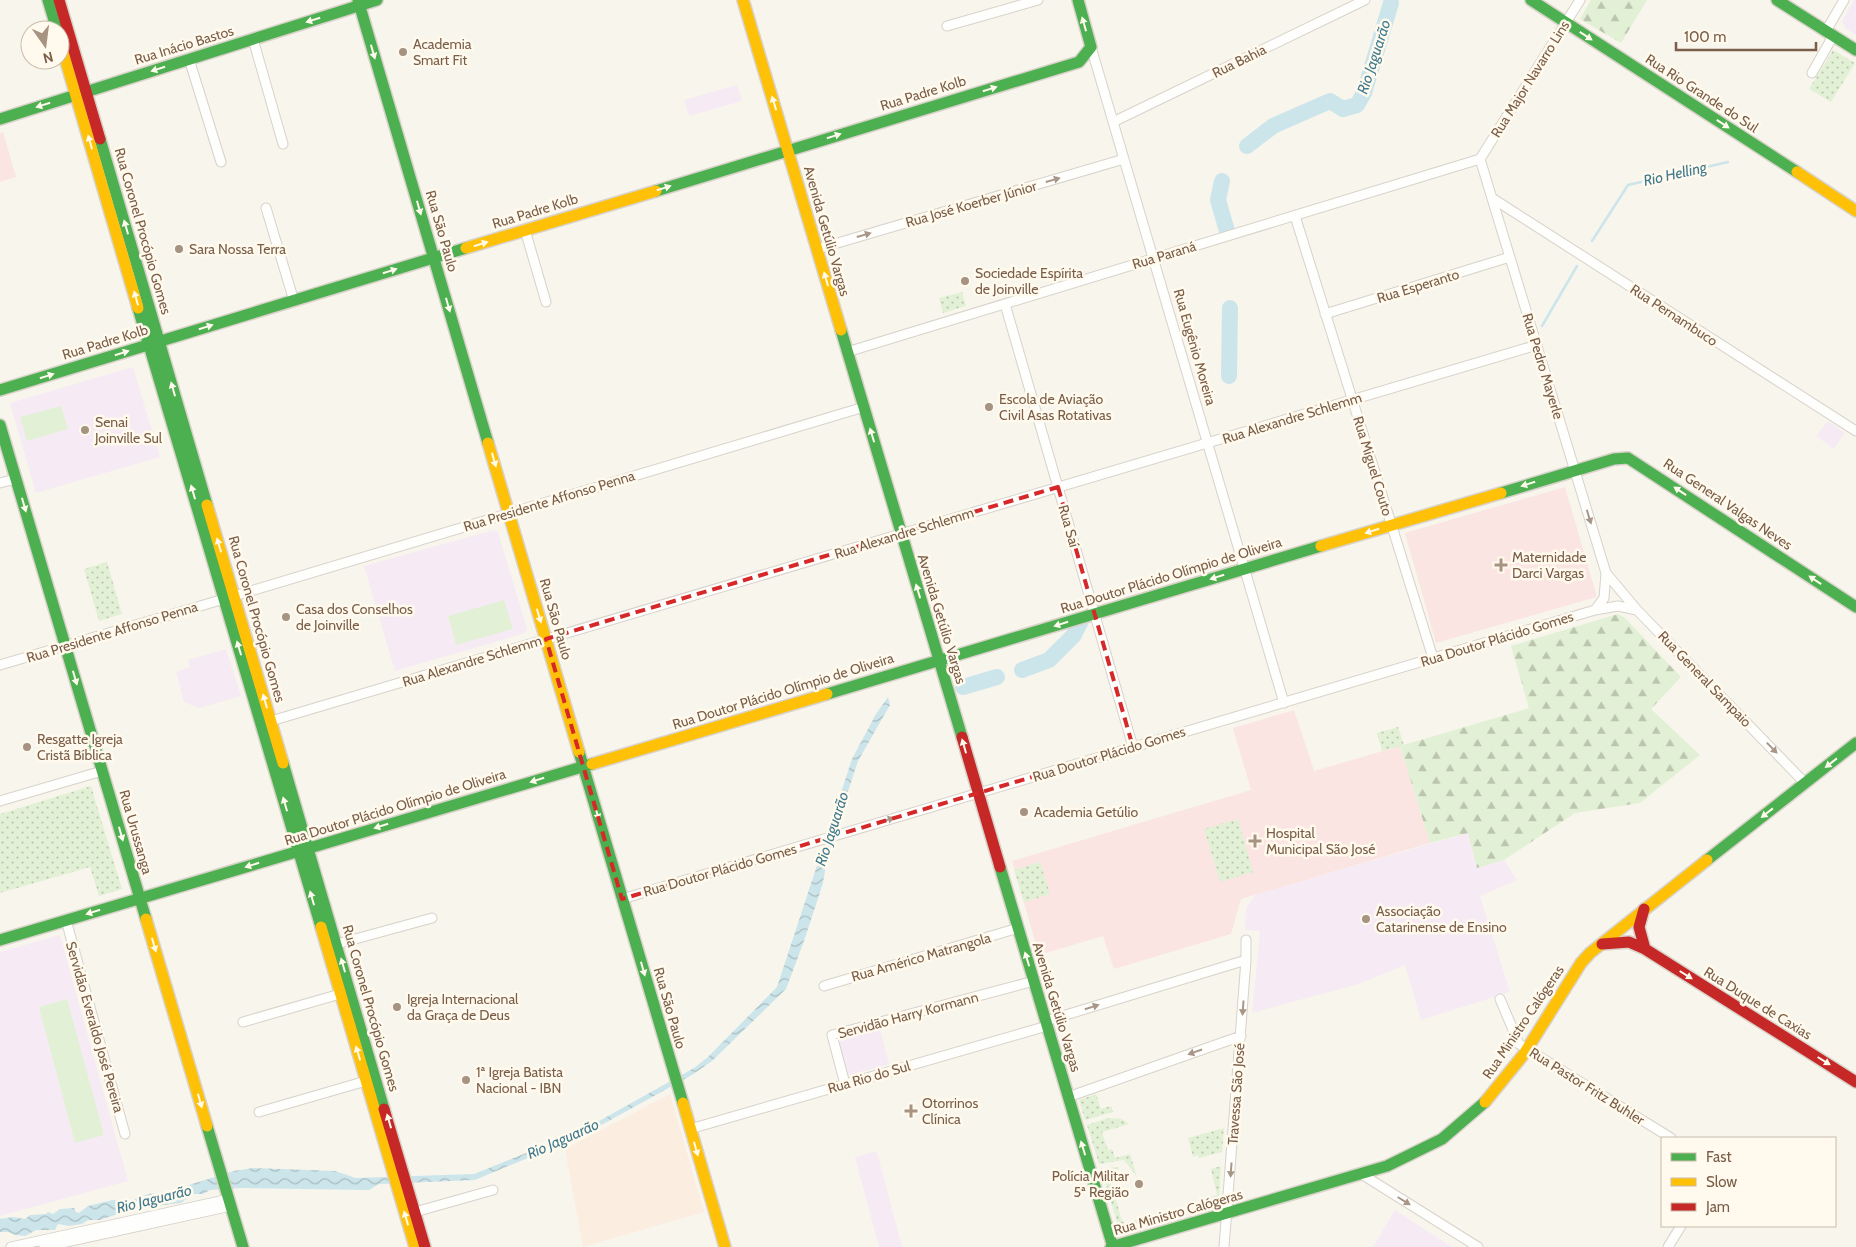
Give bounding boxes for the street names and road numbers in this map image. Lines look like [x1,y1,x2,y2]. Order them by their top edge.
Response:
street label: Rua Major Navarro Lins [1487,17,1573,141]
street label: Rua Inácio Bastos [132,21,236,69]
street label: Rua Bahia [1209,40,1269,82]
street label: Rua Rio Grande do Sul [1642,50,1763,137]
street label: Rua Padre Kolb [878,71,968,115]
street label: Rua Coronel Procópio Gomes [111,146,176,317]
street label: Avenida Getúlio Vargas [800,164,854,298]
street label: Rua José Koerber Júnior [903,177,1039,231]
street label: Rua São Paulo [422,188,462,274]
street label: Rua Padre Kolb [490,189,580,233]
street label: Rua Paraná [1130,237,1198,273]
street label: Rua Esperanto [1375,265,1462,307]
street label: Rua Pernambuco [1627,280,1721,350]
street label: Rua Eugênio Moreira [1170,287,1220,408]
street label: Rua Pedro Mayerle [1518,311,1568,421]
street label: Rua Padre Kolb [60,320,150,364]
street label: Rua Alexandre Schlemm [1220,388,1364,448]
street label: Rua Miguel Couto [1349,414,1397,518]
street label: Rua General Valgas Neves [1660,454,1796,554]
street label: Rua Presidente Affonso Penna [461,466,637,536]
street label: Rua Alexandre Schlemm [832,503,976,563]
street label: Rua Saí [1054,503,1084,549]
street label: Rua Doutor Plácido Olímpio de Oliveira [1058,533,1284,617]
street label: Rua Coronel Procópio Gomes [225,534,290,705]
street label: Avenida Getúlio Vargas [914,552,970,686]
street label: Rua São Paulo [536,576,576,662]
street label: Rua Presidente Affonso Penna [24,597,200,667]
street label: Rua Doutor Plácido Gomes [1418,607,1576,671]
street label: Rua General Sampaio [1654,627,1756,731]
street label: Rua Alexandre Schlemm [400,631,544,691]
street label: Rua Doutor Plácido Olímpio de Oliveira [670,649,896,733]
street label: Rua Doutor Plácido Gomes [1030,722,1188,786]
street label: Rua Doutor Plácido Olímpio de Oliveira [282,765,508,849]
street label: Rua Urussanga [115,788,157,877]
street label: Rua Doutor Plácido Gomes [641,839,799,901]
street label: Rua Coronel Procópio Gomes [339,923,404,1094]
street label: Rua Américo Matrangola [849,928,993,986]
street label: Servidão Everaldo José Pereira [62,939,128,1115]
street label: Avenida Getúlio Vargas [1029,940,1085,1074]
street label: Rua Ministro Calógeras [1478,962,1568,1082]
street label: Rua Duque de Caxias [1701,963,1815,1044]
street label: Rua São Paulo [650,965,690,1051]
street label: Servidão Harry Kormann [836,988,980,1042]
street label: Travessa São José [1223,1042,1249,1146]
street label: Rua Pastor Fritz Buhler [1526,1043,1648,1129]
street label: Rua Rio do Sul [826,1056,913,1097]
street label: Rua Ministro Calógeras [1111,1185,1245,1239]

